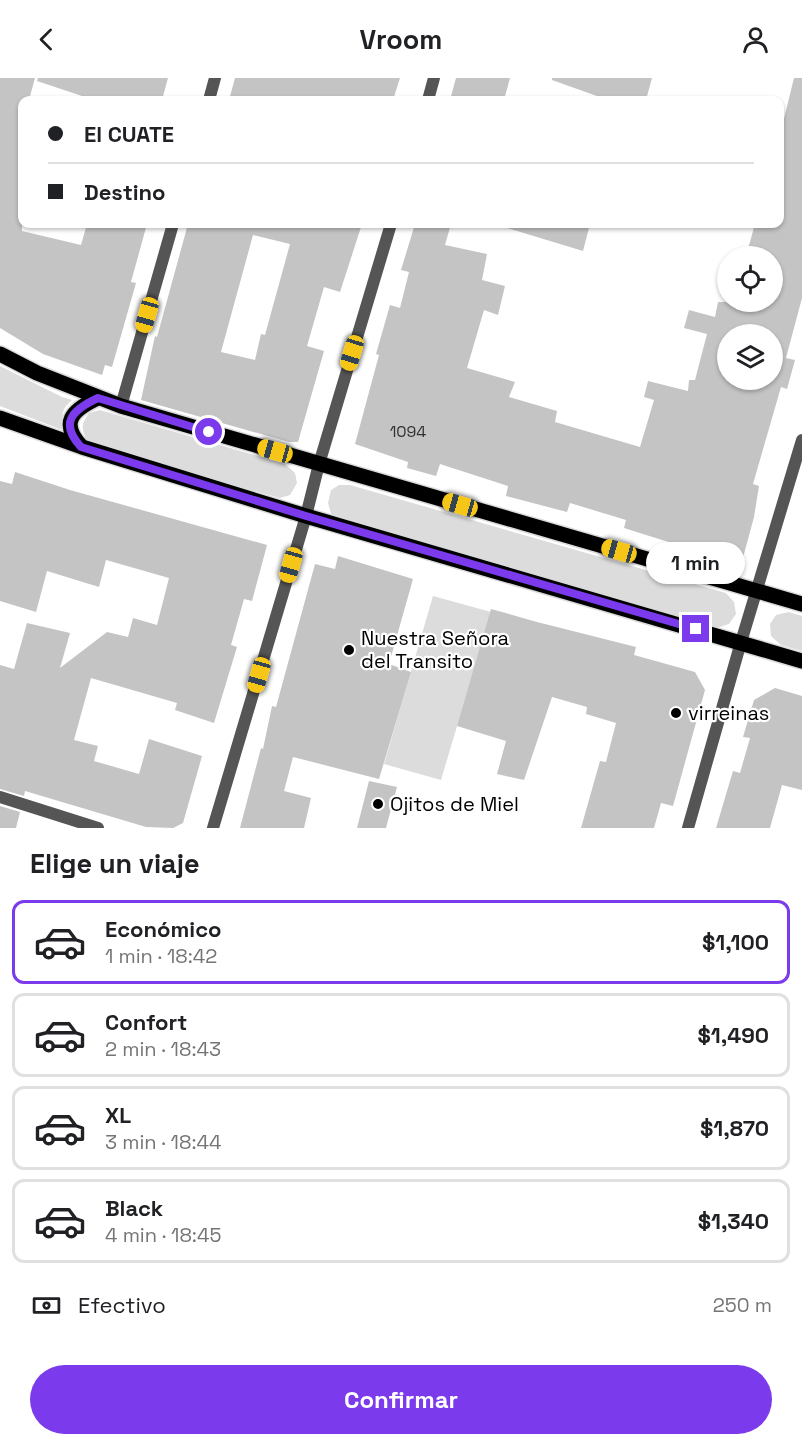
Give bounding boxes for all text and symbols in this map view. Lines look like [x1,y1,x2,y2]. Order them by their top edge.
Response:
text: Vroom [360,22,442,57]
icon: back [30,23,63,56]
icon: person [739,23,772,56]
text: El CUATE [84,120,174,148]
text: Destino [84,178,166,206]
map controls [717,246,783,390]
button: locate [717,246,783,312]
car [133,295,161,335]
button: layers [717,324,783,390]
car [338,333,366,373]
route start [195,418,222,445]
house number: 1094 [390,421,426,442]
car [255,437,295,465]
car [440,491,480,519]
car [599,537,639,565]
callout: 1 min [646,542,746,584]
car [277,545,305,585]
text: 1 min [671,550,720,576]
route end [682,615,709,642]
place label: Nuestra Señora del Transito [361,625,509,674]
marker: Nuestra Señora del Transito [342,643,356,657]
car [245,655,273,695]
place label: virreinas [688,700,769,726]
marker: virreinas [669,706,683,720]
place label: Ojitos de Miel [390,791,519,817]
marker: Ojitos de Miel [371,797,385,811]
text: Elige un viaje [30,846,200,881]
icon: car [33,915,87,969]
text: Económico [105,915,222,943]
text: $1,100 [702,928,769,956]
text: 1 min · 18:42 [105,943,217,969]
icon: car [33,1008,87,1062]
text: Confort [105,1008,187,1036]
text: $1,490 [697,1021,769,1049]
text: 2 min · 18:43 [105,1036,221,1062]
icon: car [33,1101,87,1155]
text: XL [105,1101,131,1129]
text: $1,870 [700,1114,769,1142]
text: 3 min · 18:44 [105,1129,221,1155]
icon: car [33,1194,87,1248]
text: Black [105,1194,163,1222]
text: $1,340 [698,1207,769,1235]
text: 4 min · 18:45 [105,1222,221,1248]
icon: cash [30,1289,63,1322]
text: Efectivo [78,1291,166,1319]
text: 250 m [713,1292,772,1318]
button: Confirmar [30,1365,772,1434]

